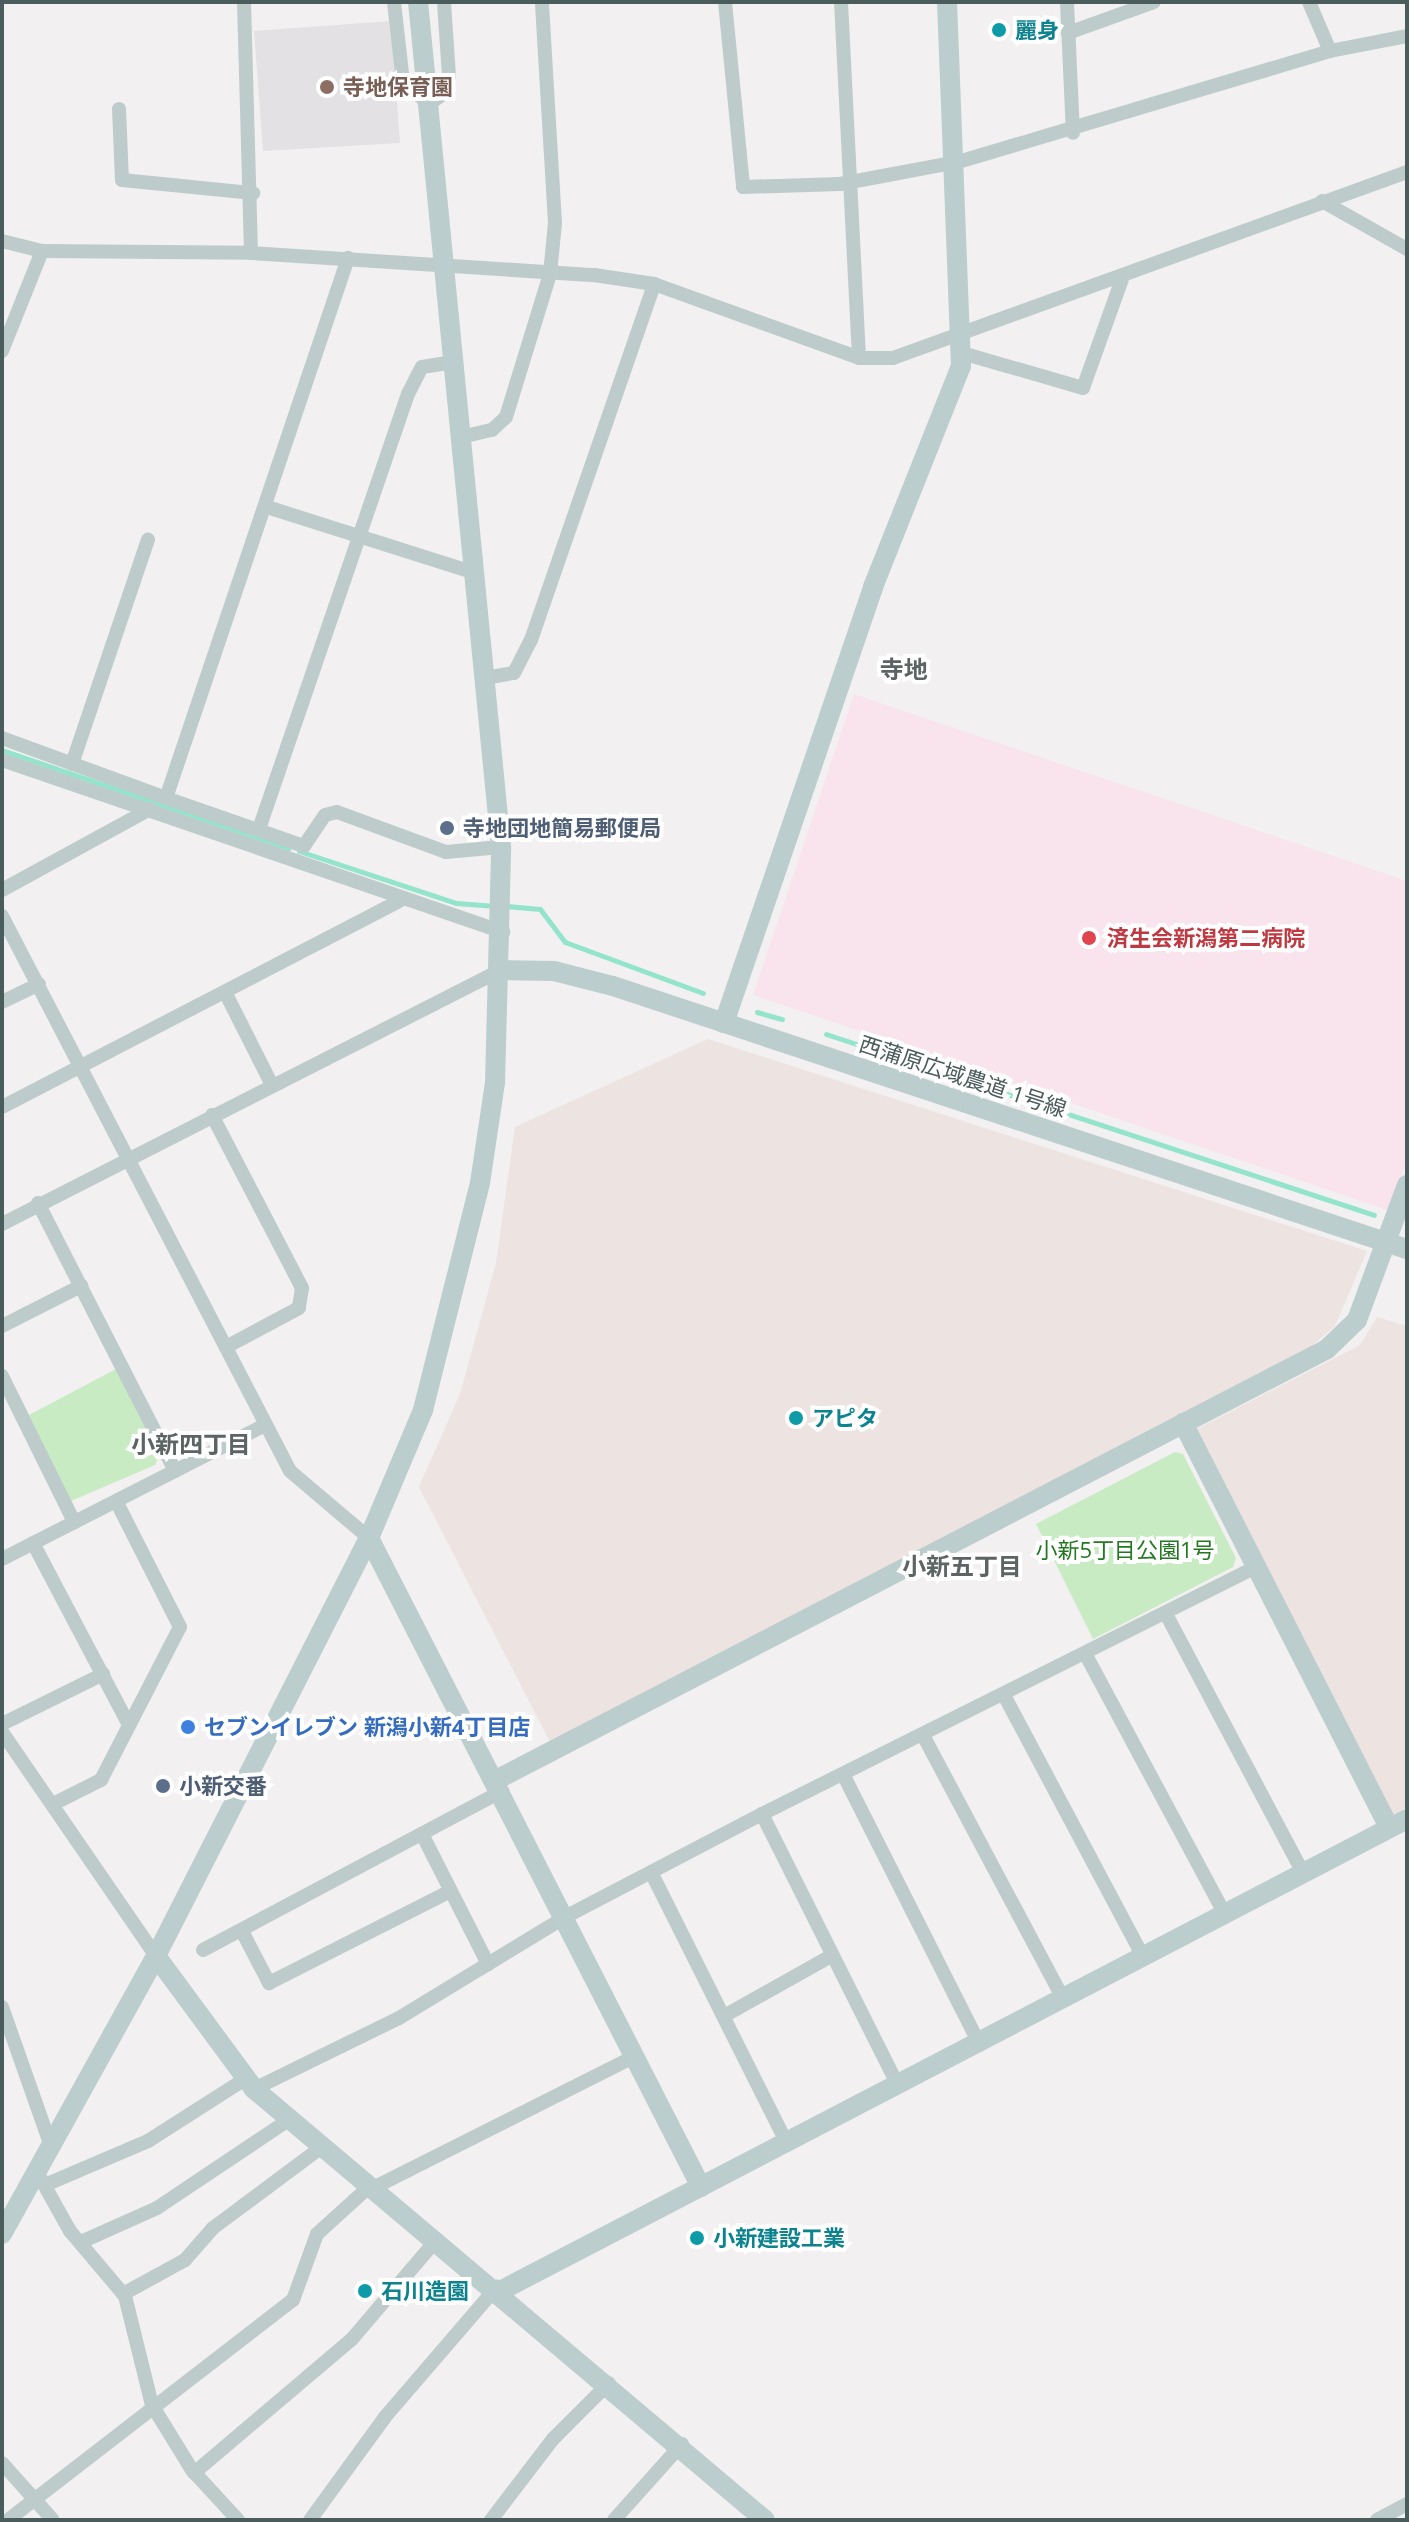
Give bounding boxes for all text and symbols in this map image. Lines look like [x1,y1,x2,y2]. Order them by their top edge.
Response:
place label: 麗身 [1015,17,1059,43]
marker: 麗身 [990,21,1008,39]
place label: 寺地保育園 [343,74,453,100]
marker: 寺地保育園 [318,78,336,96]
district label: 寺地 [880,655,928,683]
place label: 寺地団地簡易郵便局 [463,815,661,841]
marker: 寺地団地簡易郵便局 [438,819,456,837]
place label: 済生会新潟第二病院 [1107,925,1305,951]
marker: 済生会新潟第二病院 [1078,927,1100,949]
street label: 西蒲原広域農道 1号線 [856,1030,1070,1122]
place label: アピタ [812,1405,878,1431]
marker: アピタ [787,1409,805,1427]
district label: 小新四丁目 [131,1430,251,1458]
park label: 小新5丁目公園1号 [1035,1537,1215,1563]
district label: 小新五丁目 [902,1552,1022,1580]
place label: セブンイレブン 新潟小新4丁目店 [204,1714,530,1740]
marker: セブンイレブン 新潟小新4丁目店 [179,1718,197,1736]
place label: 小新交番 [179,1773,267,1799]
marker: 小新交番 [154,1777,172,1795]
place label: 小新建設工業 [713,2225,845,2251]
marker: 小新建設工業 [688,2229,706,2247]
place label: 石川造園 [381,2278,469,2304]
marker: 石川造園 [356,2282,374,2300]

